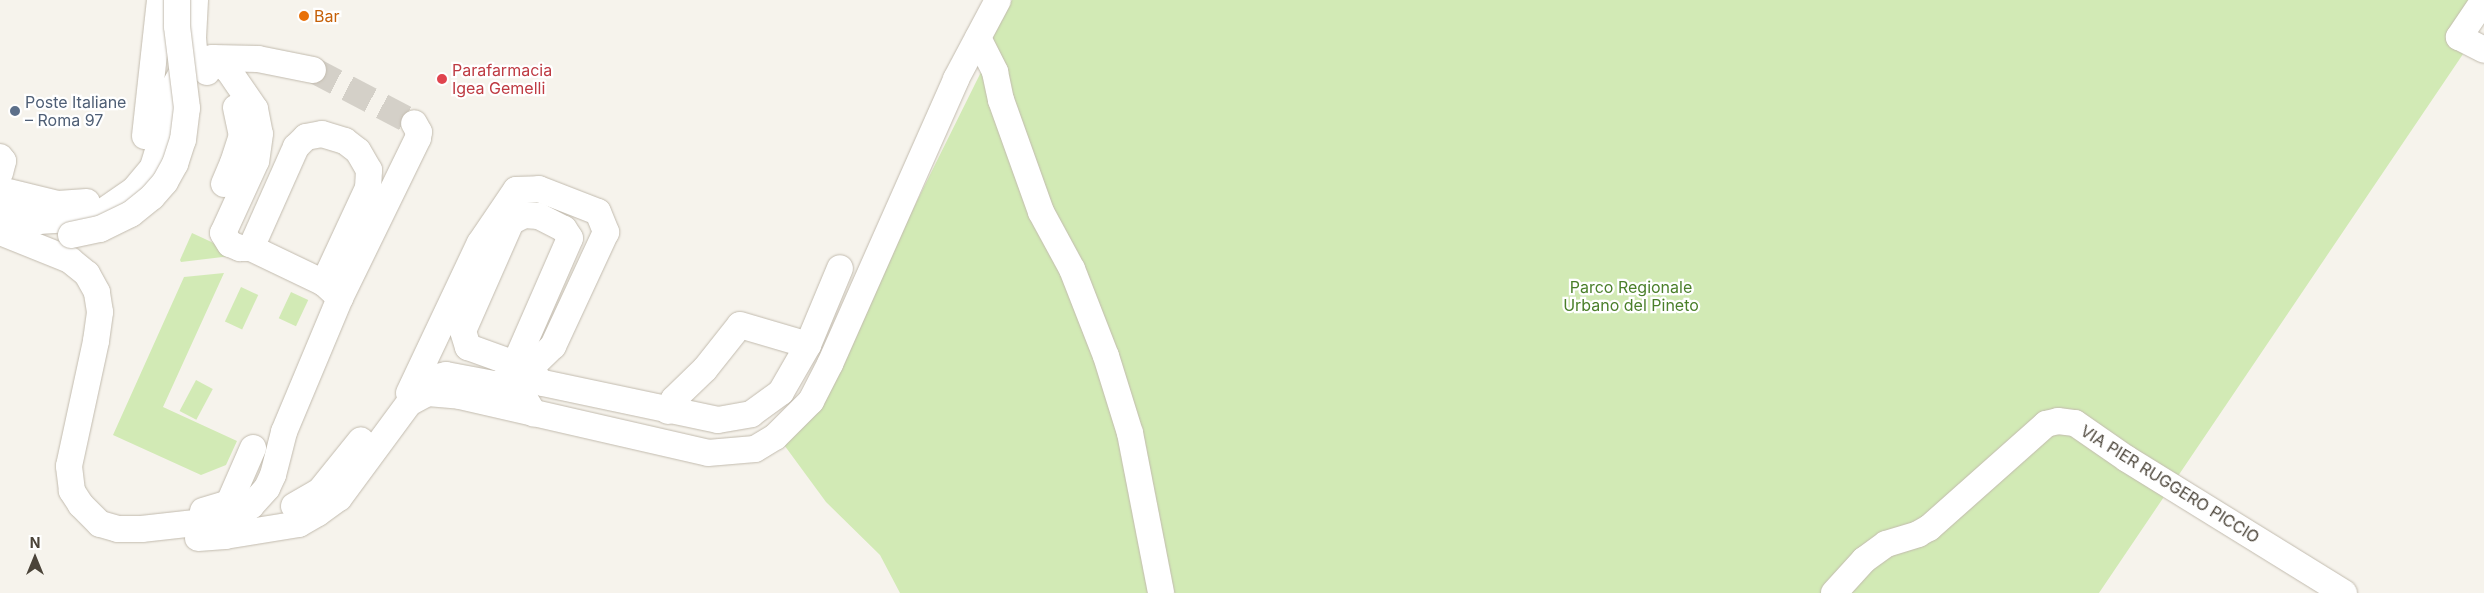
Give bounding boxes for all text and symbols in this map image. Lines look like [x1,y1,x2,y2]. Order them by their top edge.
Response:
place label: Bar [314,6,339,26]
marker: Bar [298,10,310,22]
place label: Parafarmacia Igea Gemelli [452,60,552,98]
marker: Parafarmacia Igea Gemelli [436,73,448,85]
place label: Poste Italiane – Roma 97 [25,92,126,130]
marker: Poste Italiane – Roma 97 [9,105,21,117]
park label: Parco Regionale Urbano del Pineto [1563,277,1699,315]
street label: VIA PIER RUGGERO PICCIO [2077,421,2263,547]
north arrow [10,533,60,583]
text: N [30,534,40,551]

